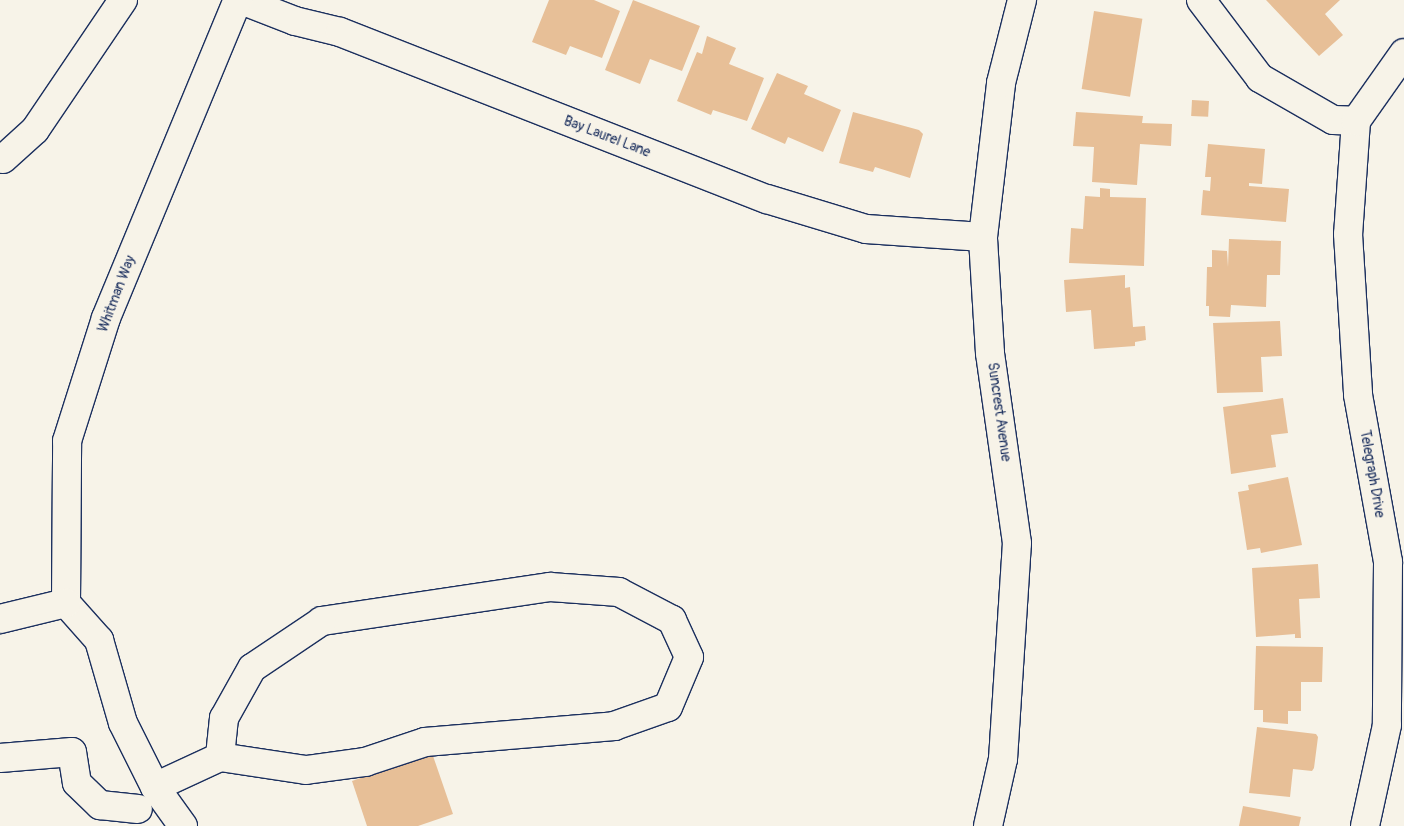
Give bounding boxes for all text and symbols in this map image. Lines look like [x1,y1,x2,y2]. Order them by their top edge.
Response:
street label: Bay Laurel Lane [561,113,653,161]
street label: Whitman Way [95,253,139,335]
street label: Suncrest Avenue [984,361,1014,463]
street label: Telegraph Drive [1356,429,1388,519]

